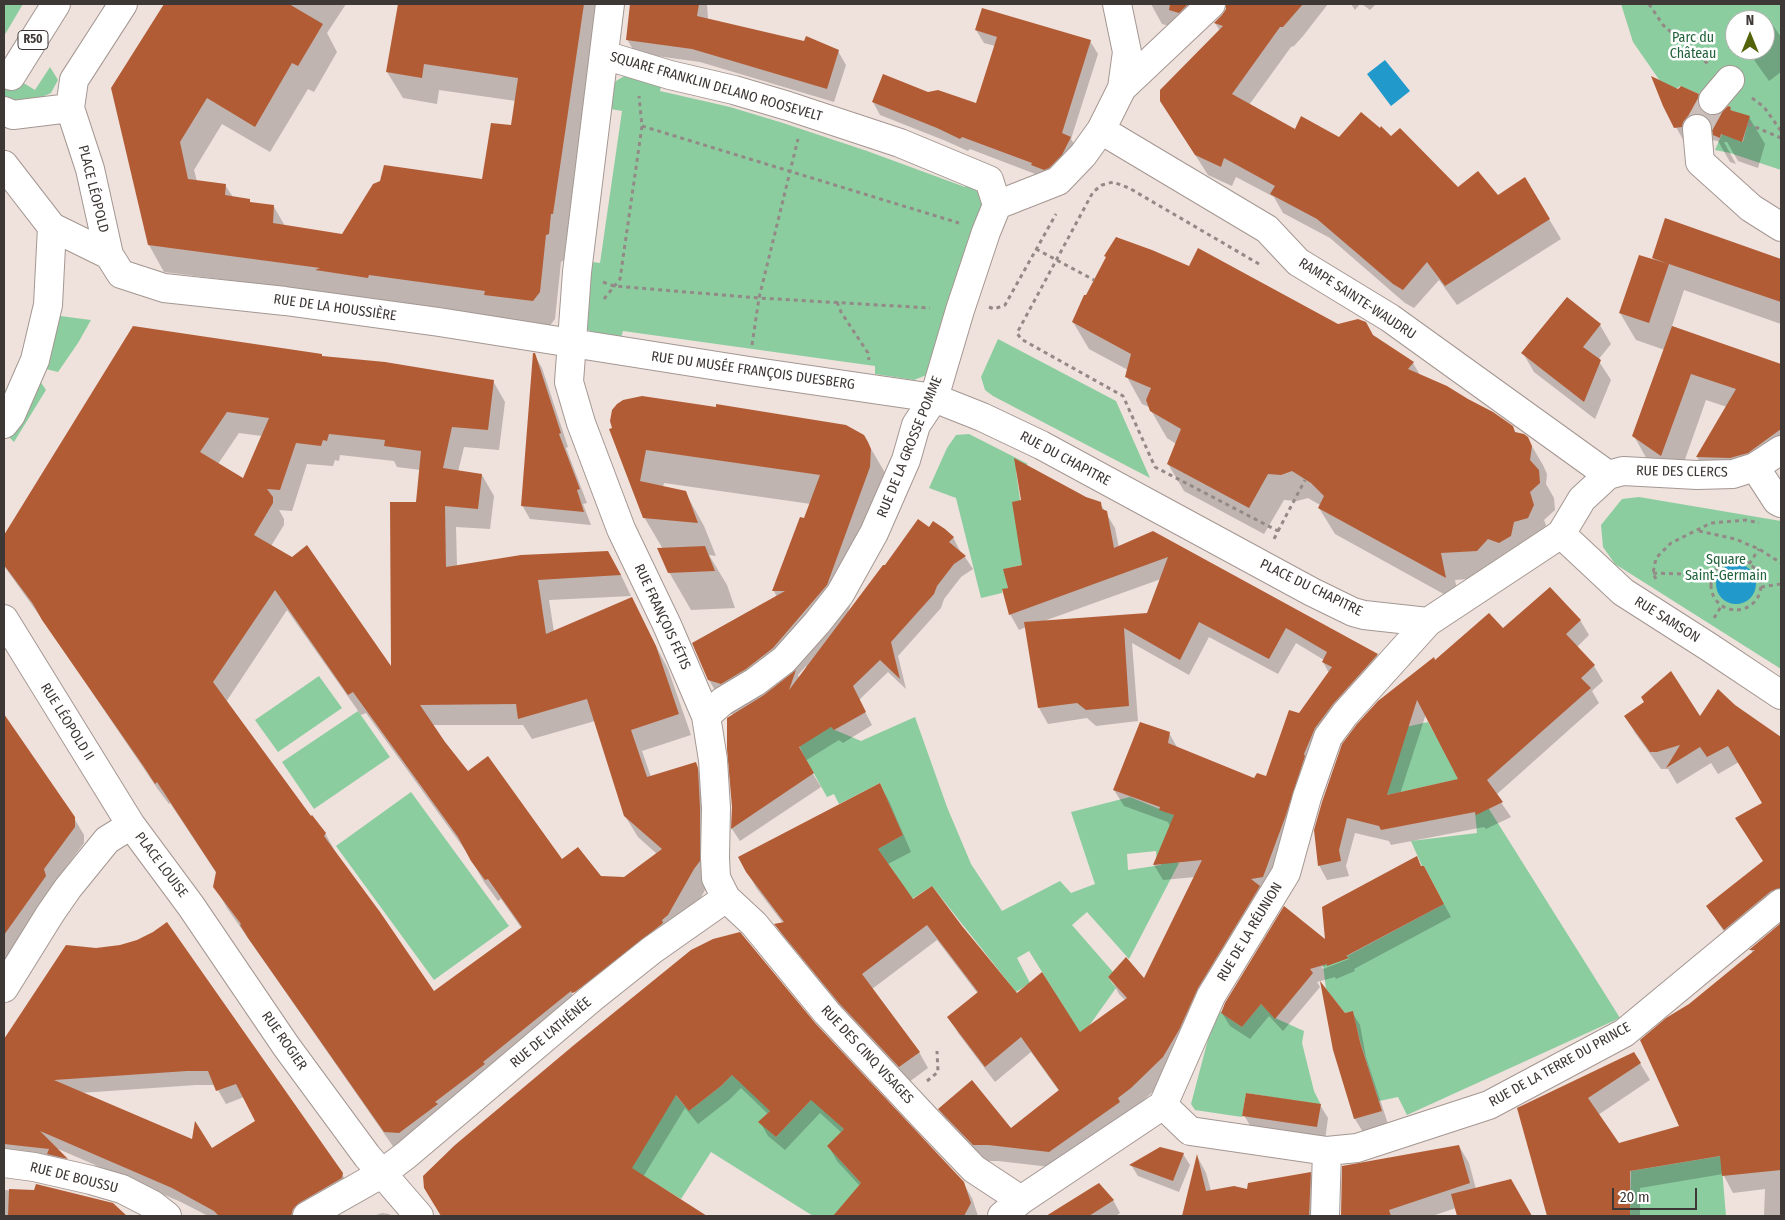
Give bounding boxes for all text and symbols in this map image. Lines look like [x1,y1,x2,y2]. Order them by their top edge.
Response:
north arrow [1725,10,1775,60]
text: N [1746,12,1754,29]
road number: R50 [18,30,48,50]
park label: Parc du Château [1670,30,1716,62]
street label: SQUARE FRANKLIN DELANO ROOSEVELT [608,49,824,125]
street label: PLACE LÉOPOLD [74,144,112,234]
street label: RAMPE SAINTE-WAUDRU [1295,255,1419,343]
street label: RUE DE LA HOUSSIÈRE [272,291,398,325]
street label: RUE DU MUSÉE FRANÇOIS DUESBERG [650,348,856,394]
street label: RUE DE LA GROSSE POMME [874,374,946,520]
street label: RUE DU CHAPITRE [1017,428,1113,490]
street label: RUE DES CLERCS [1636,463,1728,481]
park label: Square Saint-Germain [1685,552,1767,584]
street label: PLACE DU CHAPITRE [1257,556,1365,620]
street label: RUE FRANÇOIS FÉTIS [630,562,694,672]
street label: RUE SAMSON [1631,593,1703,647]
street label: RUE LÉOPOLD II [37,680,97,764]
street label: PLACE LOUISE [131,829,191,901]
street label: RUE DE LA RÉUNION [1214,880,1286,984]
street label: RUE DE L'ATHÉNÉE [507,994,595,1072]
street label: RUE DES CINQ VISAGES [817,1002,917,1108]
street label: RUE ROGIER [258,1008,310,1074]
street label: RUE DE LA TERRE DU PRINCE [1486,1019,1634,1111]
street label: RUE DE BOUSSU [28,1159,120,1197]
scale bar [1615,1178,1700,1210]
text: 20 m [1620,1188,1650,1206]

